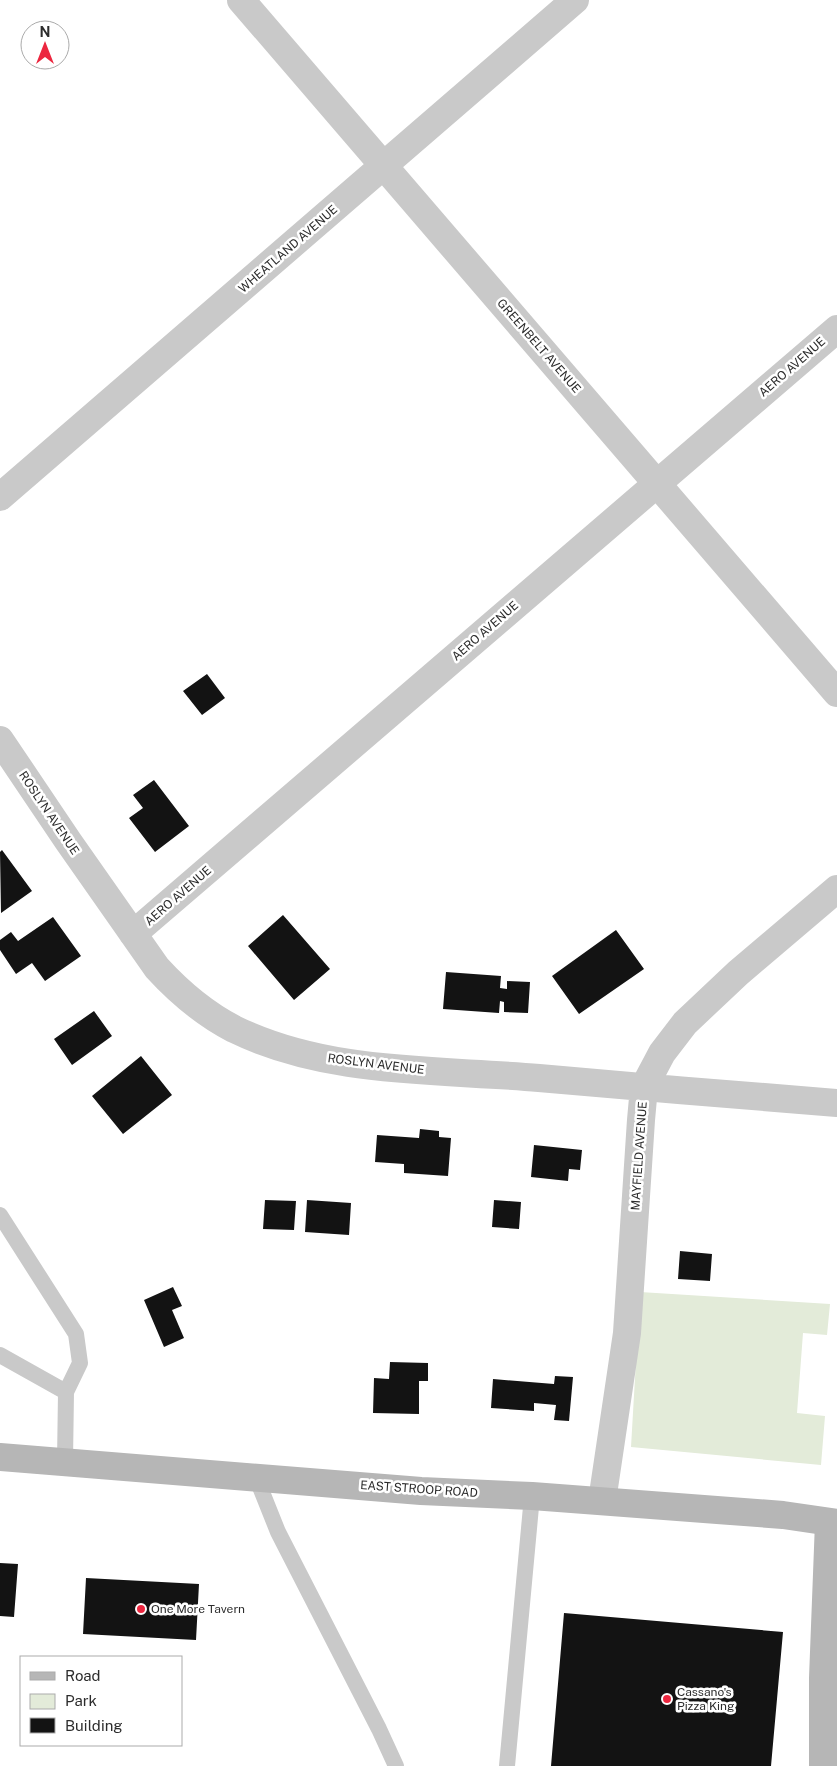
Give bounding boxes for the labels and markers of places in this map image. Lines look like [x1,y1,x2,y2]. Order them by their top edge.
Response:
place label: One More Tavern [151,1602,245,1616]
marker: One More Tavern [135,1603,147,1615]
place label: Cassano's Pizza King [677,1685,735,1713]
marker: Cassano's Pizza King [661,1693,673,1705]

